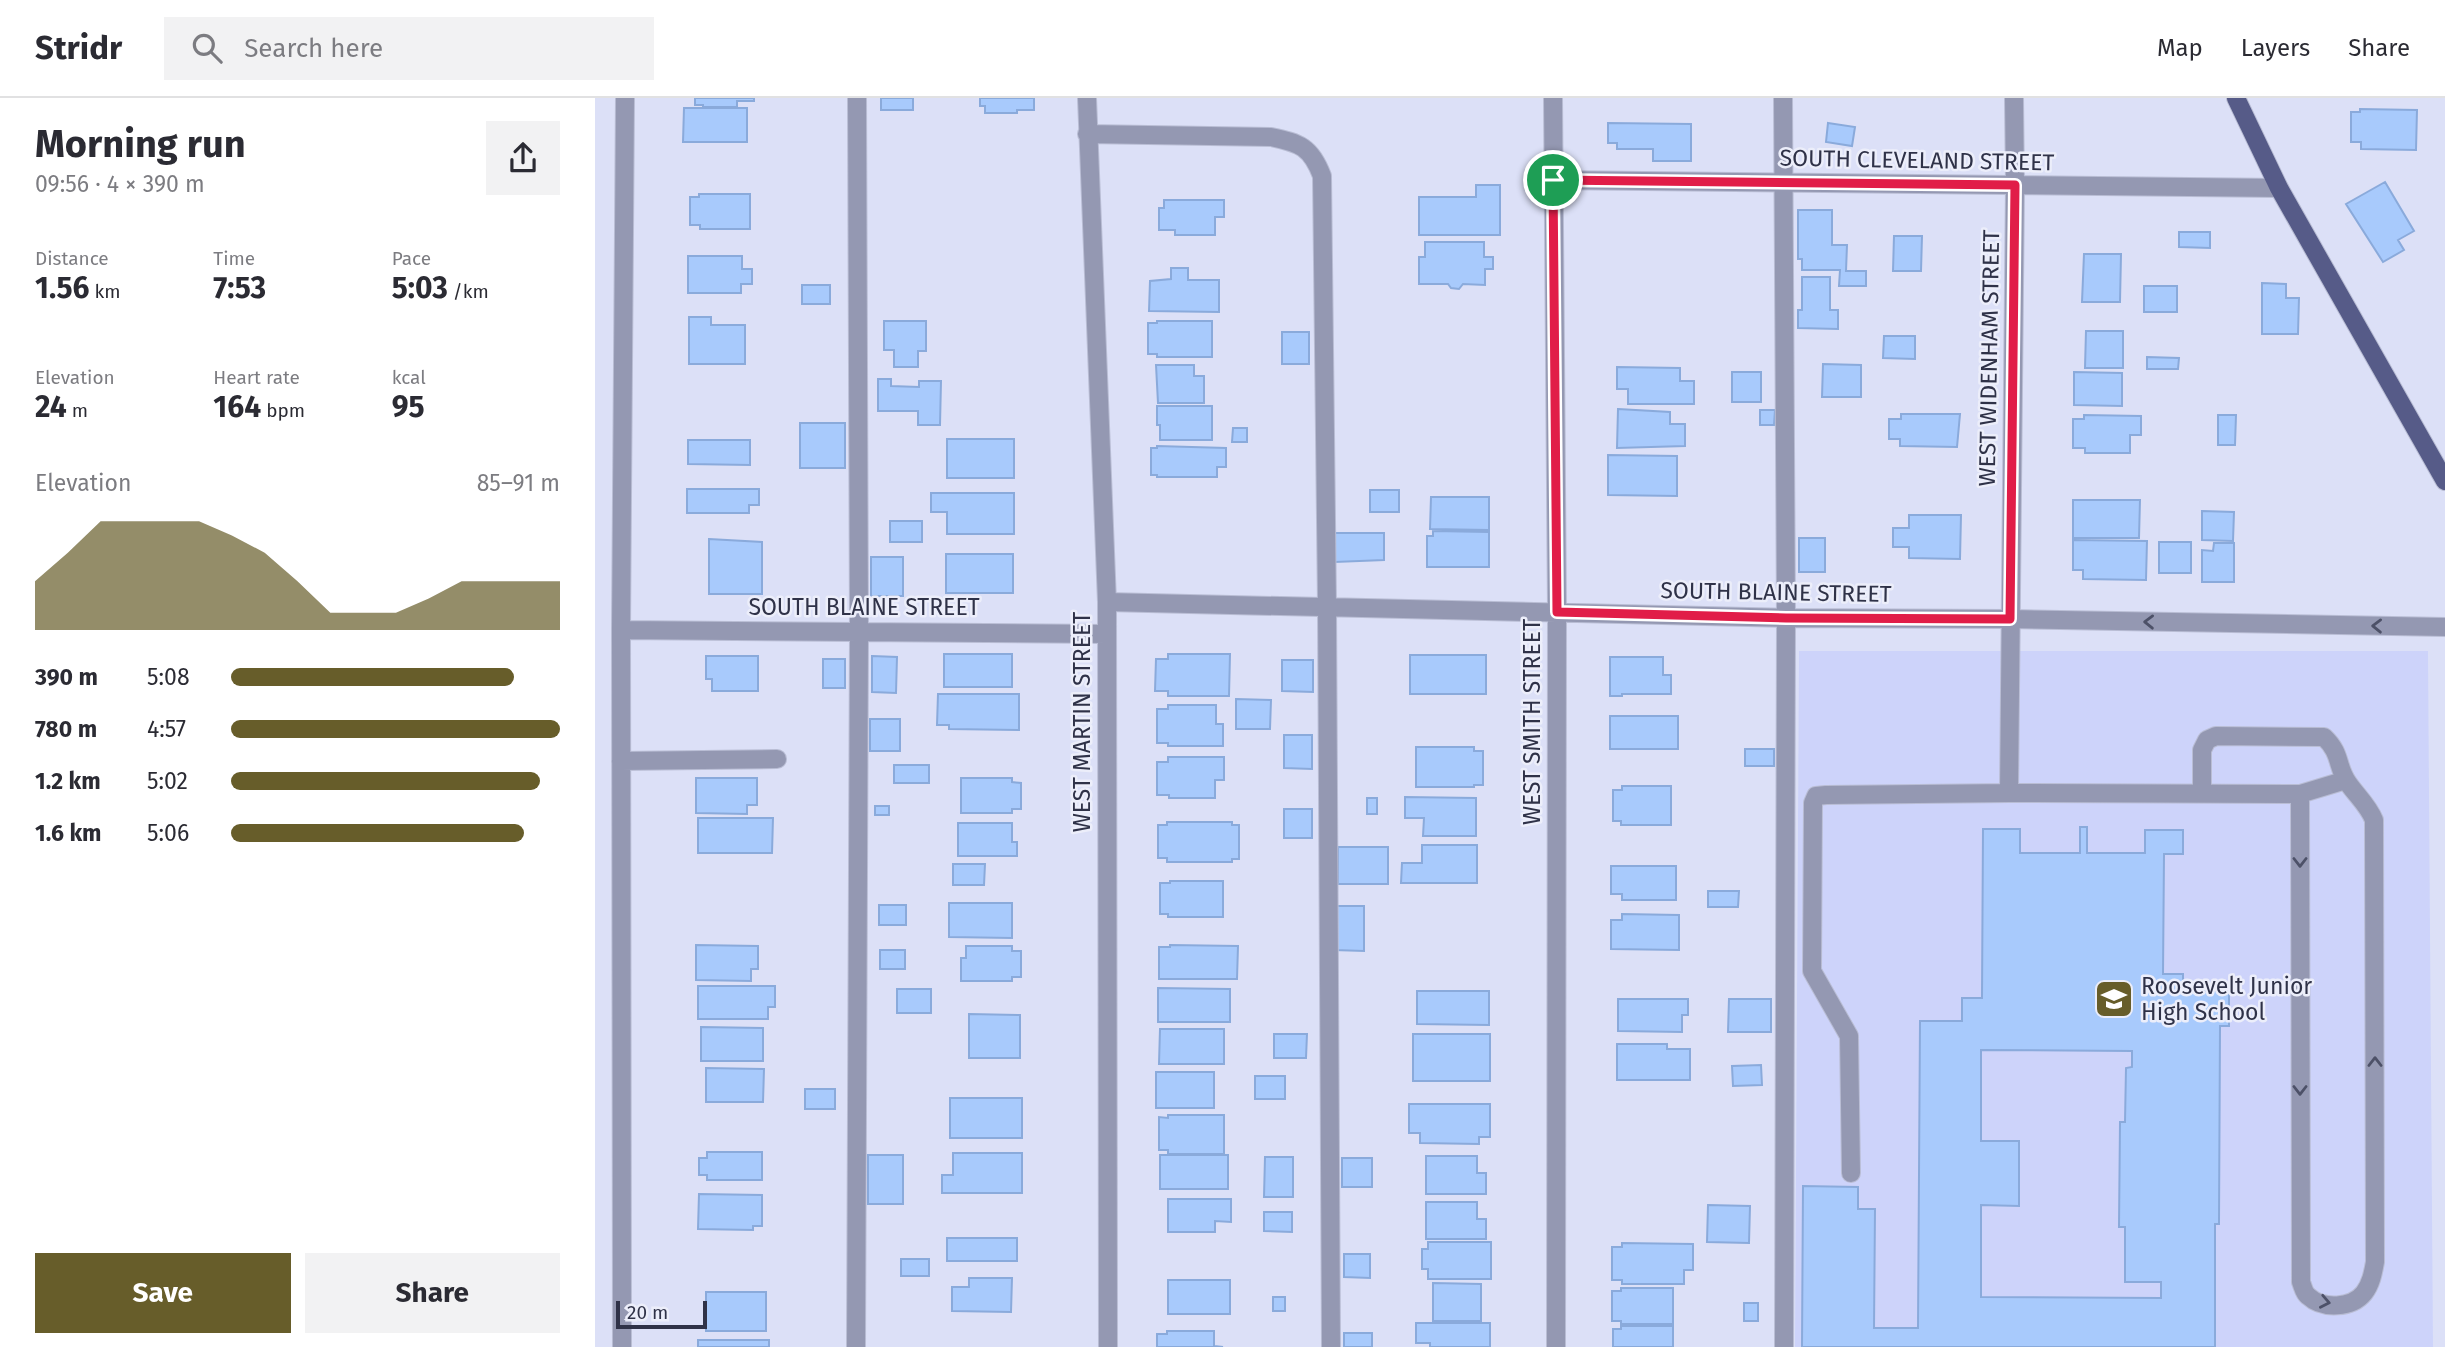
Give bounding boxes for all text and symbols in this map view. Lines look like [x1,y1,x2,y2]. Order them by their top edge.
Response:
search box [164,17,654,80]
text: Stridr [35,28,122,68]
icon: search [188,29,226,67]
text: Search here [244,33,383,64]
text: Map [2157,34,2203,62]
text: Layers [2241,34,2310,62]
text: Share [2348,34,2410,62]
text: Morning run [35,121,246,167]
button: share [486,121,560,195]
street label: SOUTH CLEVELAND STREET [1779,144,2055,176]
pin [1523,150,1583,210]
icon: arrive [1534,161,1572,199]
text: 09:56 · 4 × 390 m [35,170,205,198]
street label: WEST WIDENHAM STREET [1973,229,2005,487]
text: Distance [35,247,109,270]
text: Time [213,247,255,270]
text: Pace [392,247,431,270]
text: 1.56 [35,270,89,306]
text: 7:53 [213,270,266,306]
text: 5:03 [392,270,448,306]
text: km [89,280,120,303]
text: /km [448,280,489,303]
text: Elevation [35,366,115,389]
text: Heart rate [213,366,300,389]
text: kcal [392,366,426,389]
text: 24 [35,389,67,425]
text: 164 [213,389,261,425]
text: 95 [392,389,425,425]
text: m [67,399,88,422]
text: bpm [261,399,305,422]
text: Elevation [35,469,131,497]
text: 85–91 m [477,469,560,497]
street label: SOUTH BLAINE STREET [1660,576,1892,608]
street label: SOUTH BLAINE STREET [748,593,980,621]
street label: WEST MARTIN STREET [1068,612,1096,832]
one-way arrow [2144,614,2155,629]
one-way arrow [2371,618,2382,634]
street label: WEST SMITH STREET [1518,619,1546,825]
text: 390 m [35,663,98,691]
text: 5:08 [147,663,190,691]
text: 780 m [35,715,97,743]
text: 4:57 [147,715,186,743]
text: 1.2 km [35,767,101,795]
text: 5:02 [147,767,188,795]
text: 1.6 km [35,819,102,847]
text: 5:06 [147,819,189,847]
one-way arrow [2292,857,2308,868]
place label: Roosevelt Junior High School [2141,972,2312,1026]
school or university icon: Roosevelt Junior High School [2093,978,2135,1020]
one-way arrow [2367,1056,2383,1066]
one-way arrow [2292,1085,2308,1095]
button: Save [35,1253,291,1333]
button: Share [305,1253,560,1333]
one-way arrow [2319,1294,2331,1309]
scale bar [616,1298,707,1330]
text: 20 m [627,1301,668,1324]

